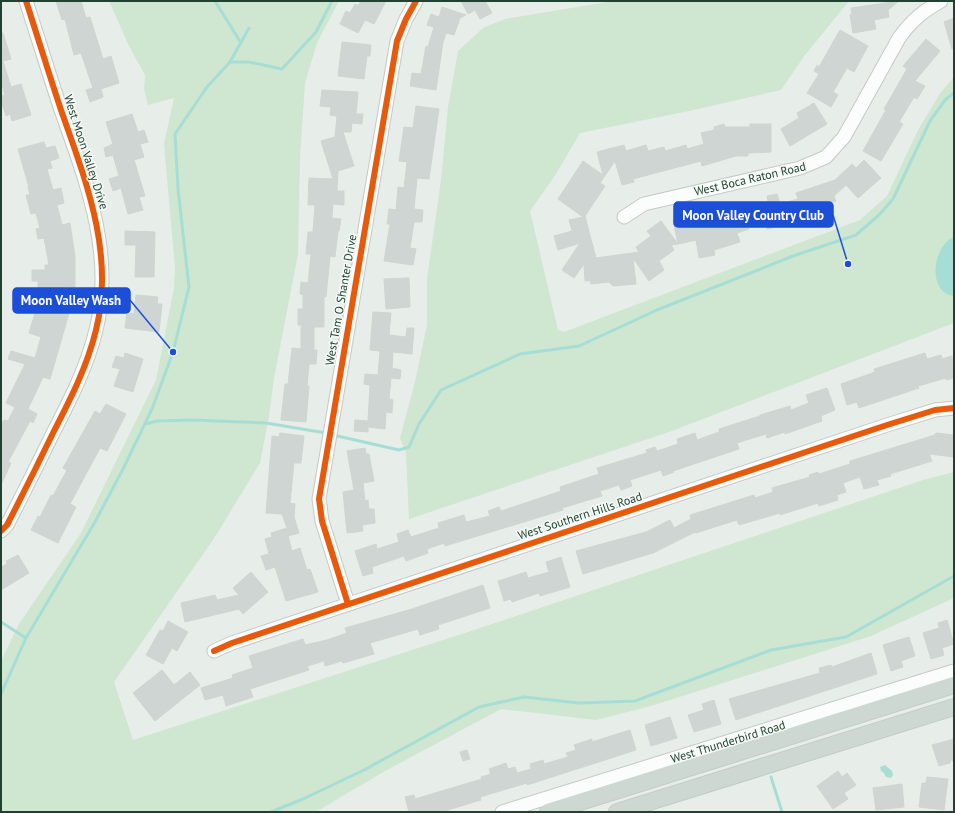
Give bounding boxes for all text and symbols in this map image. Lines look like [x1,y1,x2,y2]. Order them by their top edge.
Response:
street label: West Moon Valley Drive [61,93,112,211]
street label: West Boca Raton Road [692,158,807,199]
callout: Moon Valley Country Club [674,202,833,227]
text: Moon Valley Country Club [682,207,824,224]
street label: West Tam O Shanter Drive [322,233,359,367]
callout: Moon Valley Wash [13,288,130,313]
text: Moon Valley Wash [21,292,121,309]
street label: West Southern Hills Road [516,488,644,543]
street label: West Thunderbird Road [669,717,787,766]

